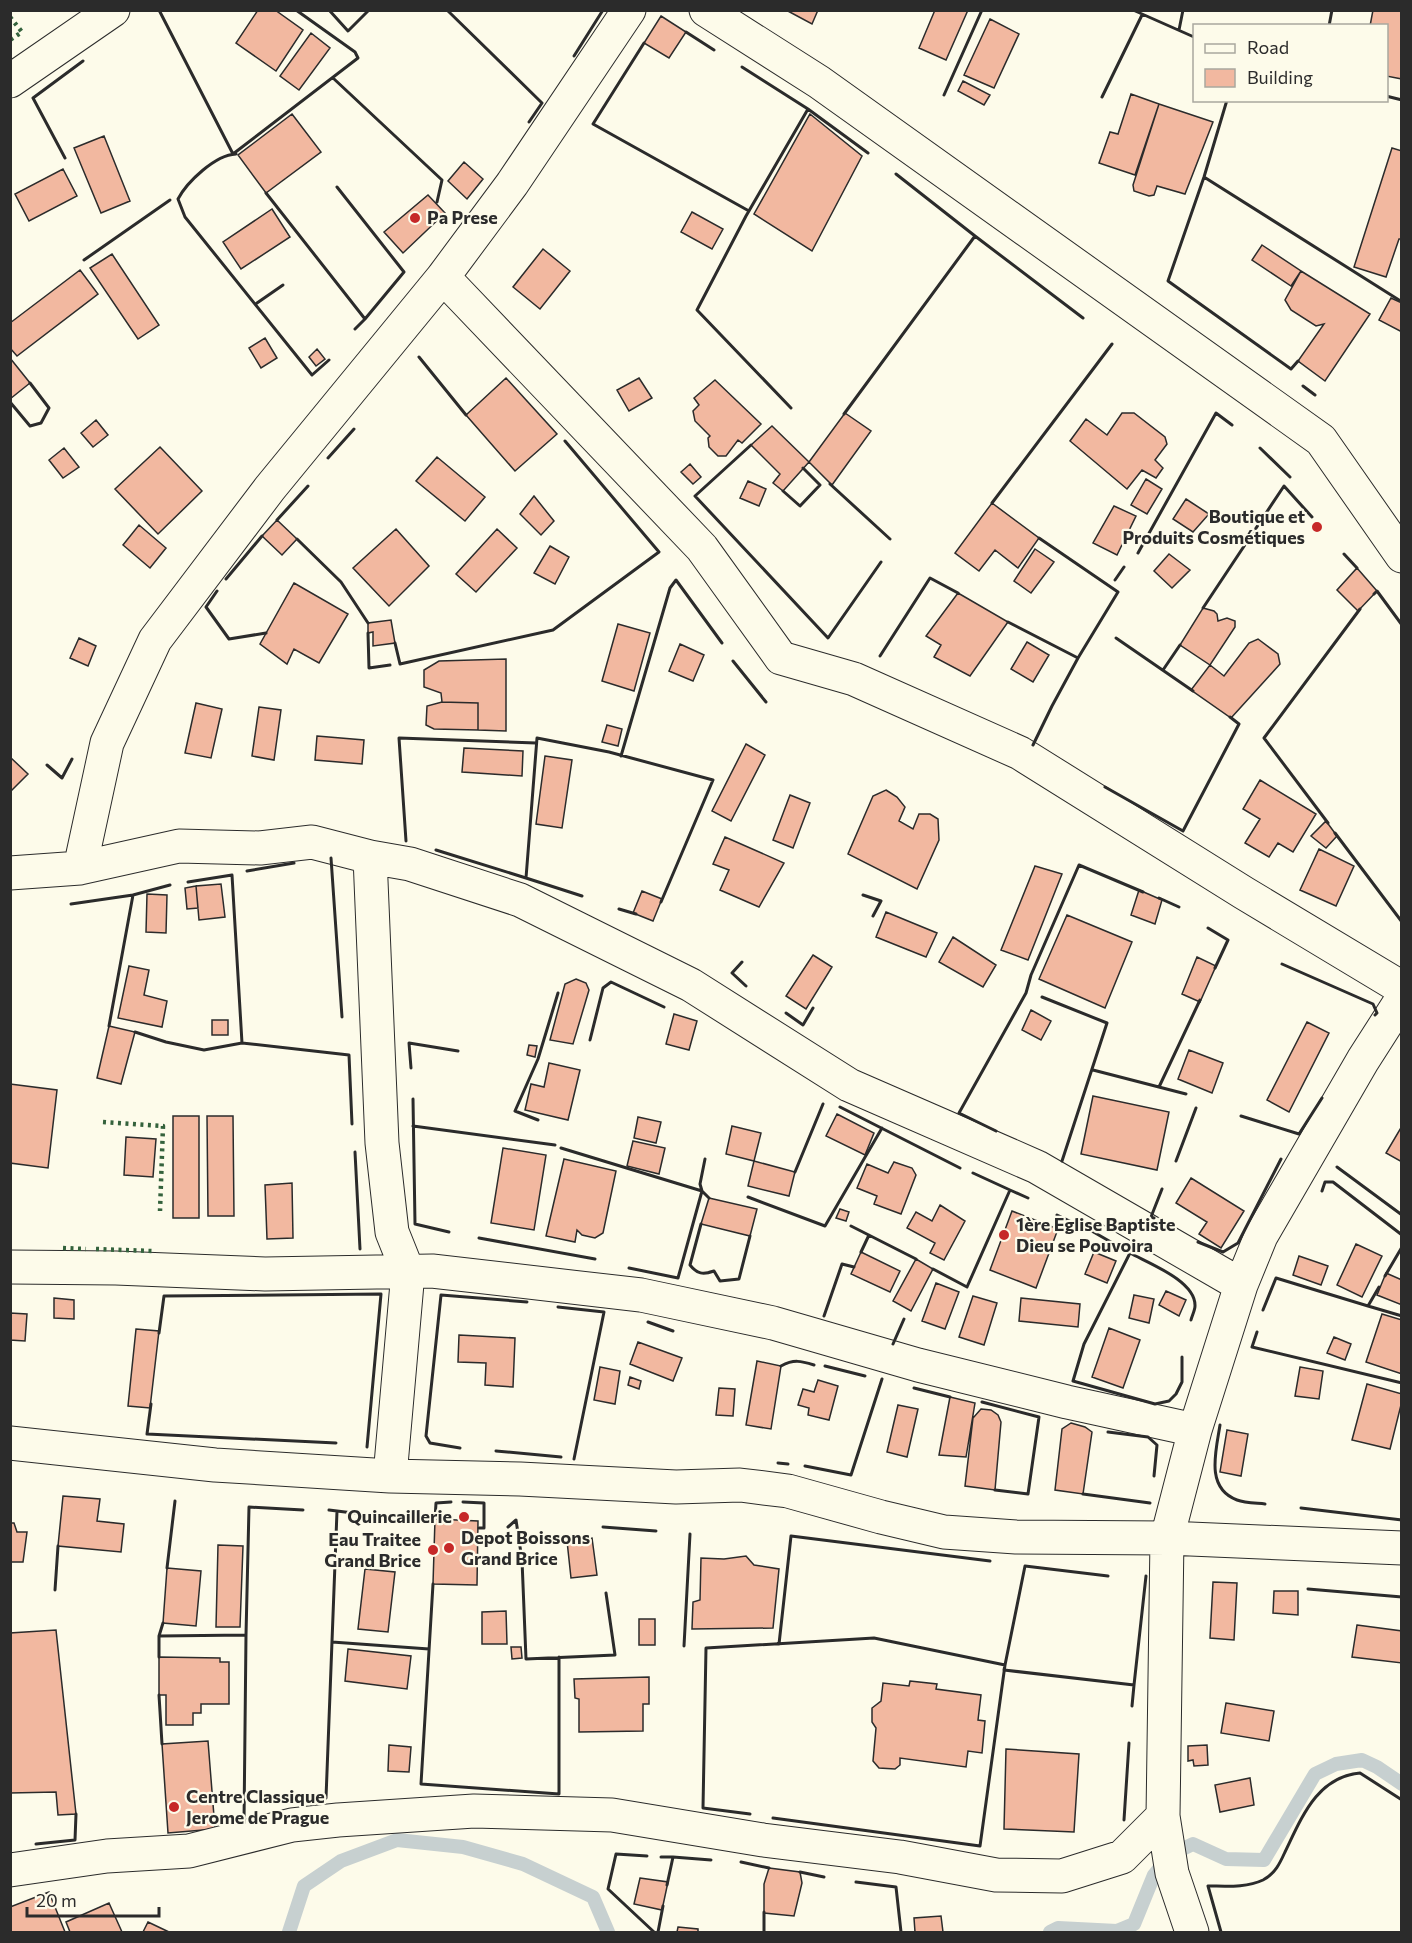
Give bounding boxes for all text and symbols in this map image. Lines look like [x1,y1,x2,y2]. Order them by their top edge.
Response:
legend [1193,24,1388,102]
text: Road [1247,36,1289,58]
text: Building [1247,66,1313,88]
place label: Pa Prese [427,206,498,228]
marker: Pa Prese [408,211,422,225]
place label: Boutique et Produits Cosmétiques [1122,505,1305,548]
marker: Boutique et Produits Cosmétiques [1310,520,1324,534]
place label: 1ère Eglise Baptiste Dieu se Pouvoira [1016,1213,1175,1256]
marker: 1ère Eglise Baptiste Dieu se Pouvoira [997,1228,1011,1242]
place label: Quincaillerie [347,1505,452,1527]
marker: Quincaillerie [457,1510,471,1524]
place label: Depot Boissons Grand Brice [461,1526,590,1569]
place label: Eau Traitee Grand Brice [324,1528,421,1571]
marker: Depot Boissons Grand Brice [442,1541,456,1555]
marker: Eau Traitee Grand Brice [426,1543,440,1557]
place label: Centre Classique Jerome de Prague [186,1785,329,1828]
marker: Centre Classique Jerome de Prague [167,1800,181,1814]
scale bar [27,1880,159,1918]
text: 20 m [36,1889,77,1911]

